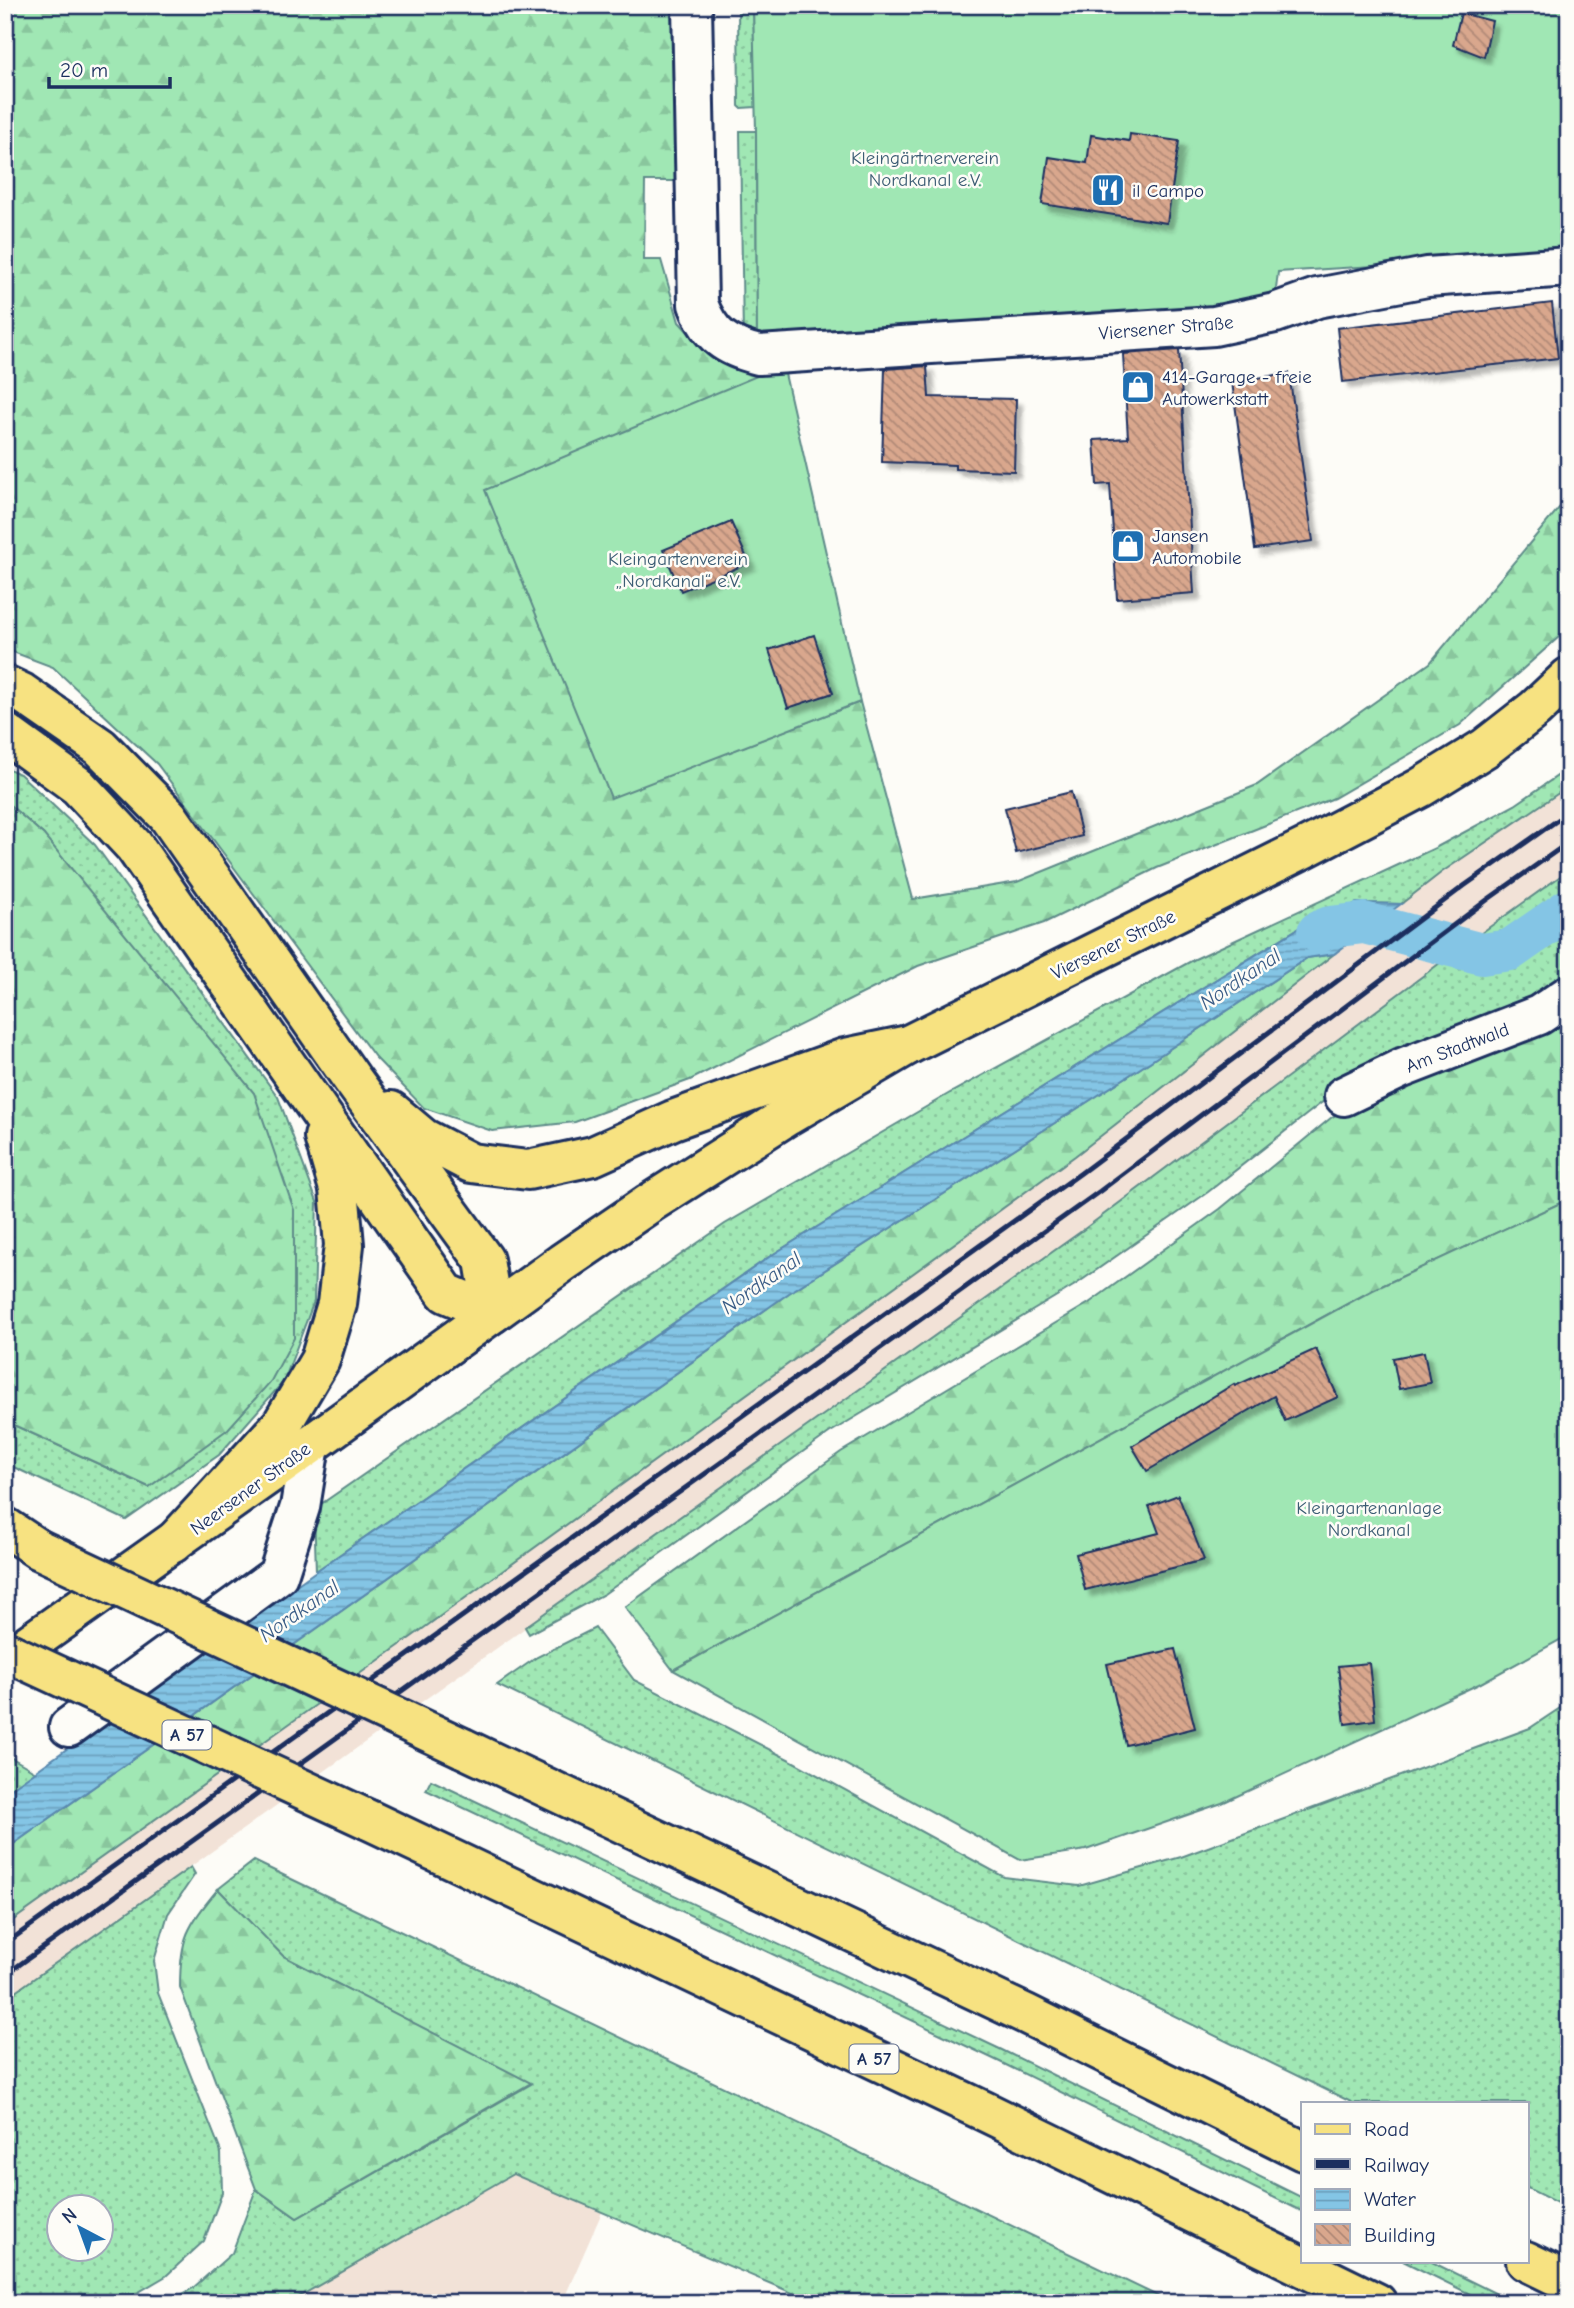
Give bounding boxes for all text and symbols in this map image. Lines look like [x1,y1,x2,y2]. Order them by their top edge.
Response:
scale bar [49,46,170,90]
text: 20 m [60,58,108,82]
park label: Kleingärtnerverein Nordkanal e.V. [851,147,999,191]
restaurant icon: il Campo [1089,171,1127,209]
place label: il Campo [1132,180,1204,202]
street label: Viersener Straße [1098,311,1234,345]
place label: 414-Garage - freie Autowerkstatt [1162,366,1312,410]
shop icon: 414-Garage - freie Autowerkstatt [1119,368,1157,406]
place label: Jansen Automobile [1152,525,1242,569]
shop icon: Jansen Automobile [1109,527,1147,565]
park label: Kleingartenverein „Nordkanal“ e.V. [608,548,748,592]
street label: Viersener Straße [1048,905,1179,984]
water label: Nordkanal [1195,943,1285,1015]
street label: Am Stadtwald [1403,1018,1512,1078]
water label: Nordkanal [716,1247,806,1319]
street label: Neersener Straße [186,1438,315,1540]
park label: Kleingartenanlage Nordkanal [1296,1497,1442,1541]
water label: Nordkanal [254,1575,344,1647]
road number: A 57 [162,1720,212,1750]
road number: A 57 [850,2045,898,2074]
legend [1301,2102,1528,2262]
text: Road [1364,2117,1409,2141]
text: Railway [1364,2153,1429,2177]
text: Water [1364,2187,1417,2211]
north arrow [46,2192,116,2262]
text: N [58,2204,81,2228]
text: Building [1364,2223,1436,2247]

